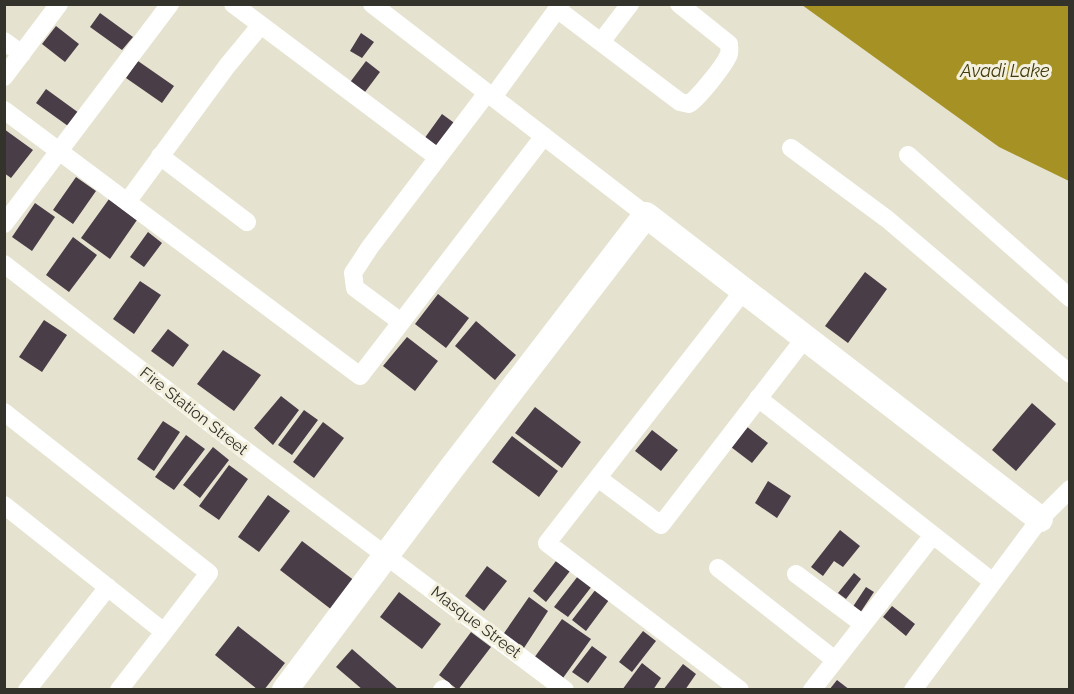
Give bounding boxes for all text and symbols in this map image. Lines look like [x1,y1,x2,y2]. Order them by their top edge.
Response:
water label: Avadi Lake [959,60,1050,81]
street label: Fire Station Street [136,363,252,459]
street label: Masque Street [427,582,525,662]

